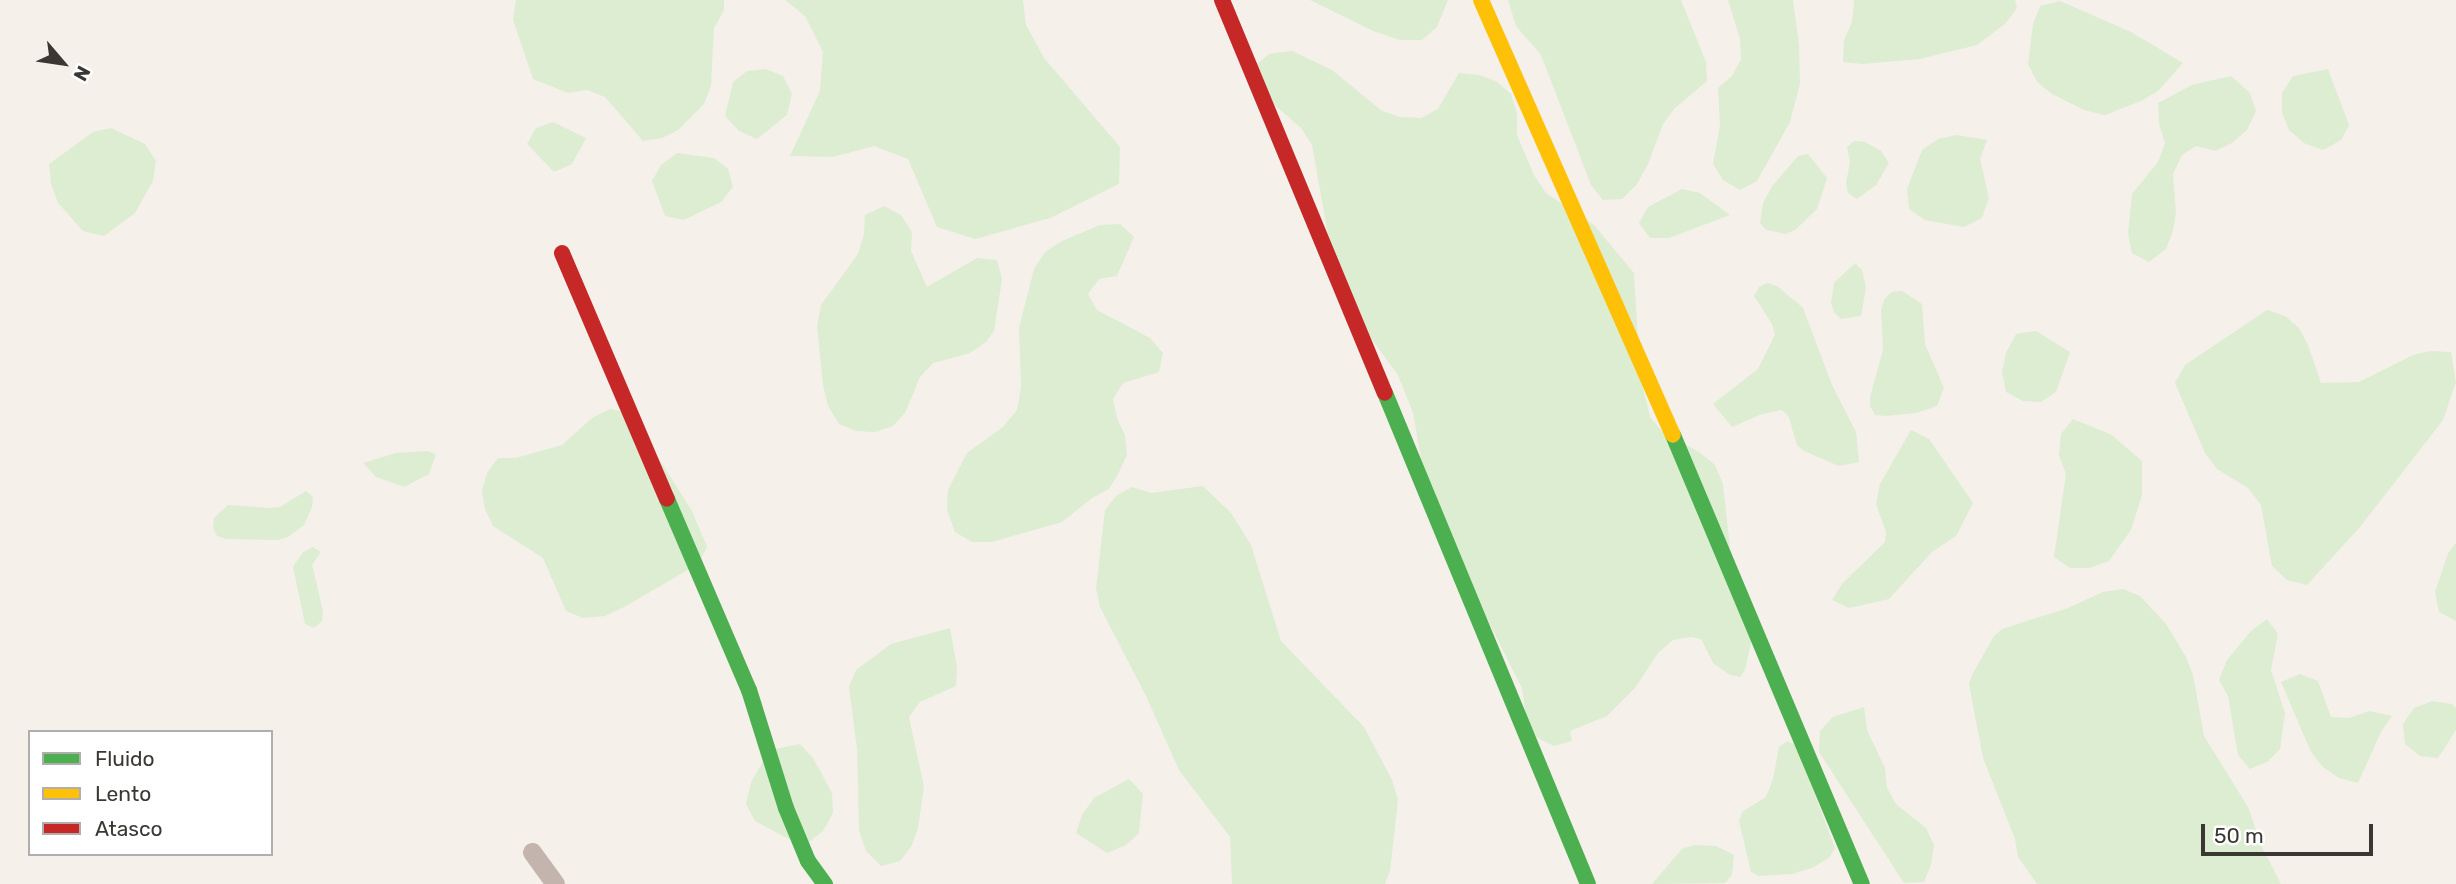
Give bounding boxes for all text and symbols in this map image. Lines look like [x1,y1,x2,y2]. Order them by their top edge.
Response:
north arrow [28,28,98,98]
text: N [68,62,95,85]
legend [28,730,273,856]
text: Fluido [95,746,155,771]
text: Lento [95,781,151,806]
scale bar [2204,810,2376,854]
text: Atasco [95,816,163,841]
text: 50 m [2214,823,2264,848]

